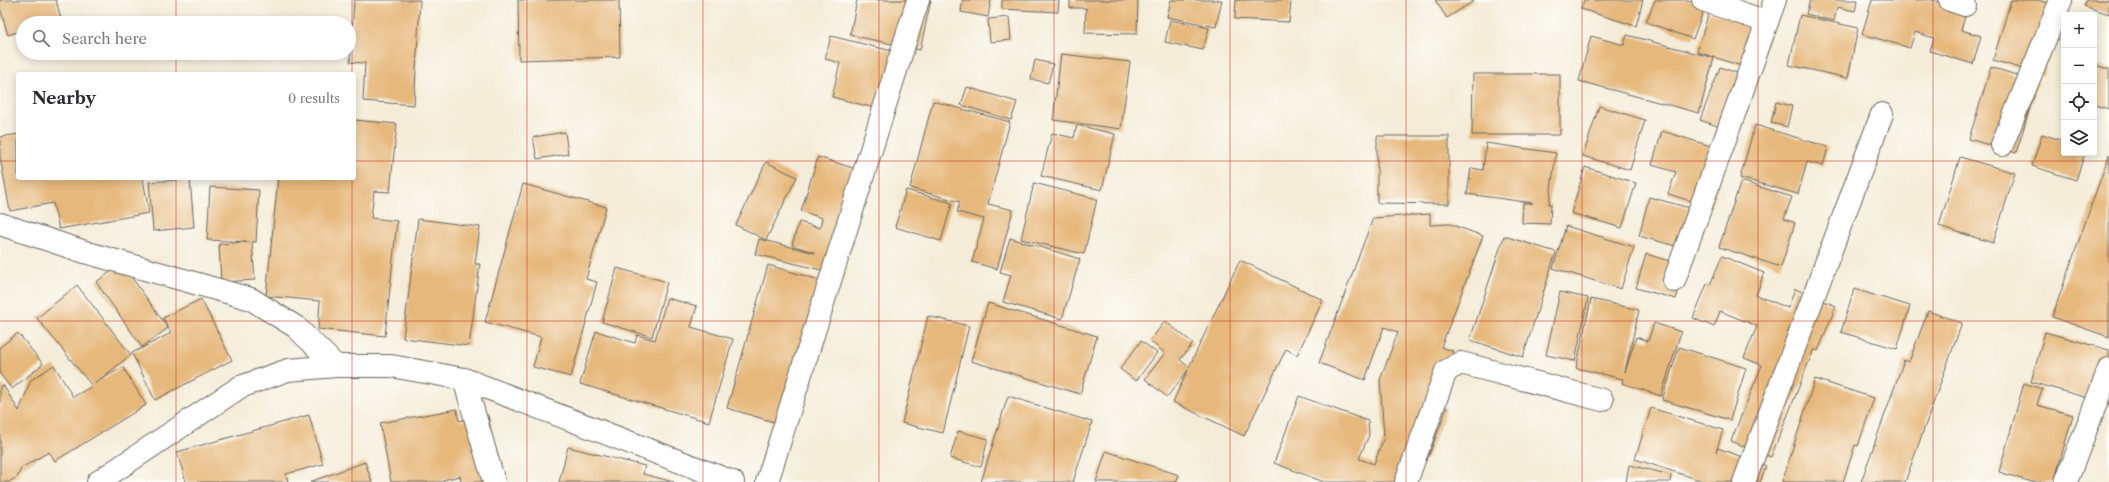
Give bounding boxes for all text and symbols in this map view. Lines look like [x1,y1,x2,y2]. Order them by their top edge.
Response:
map controls [2061,12,2097,156]
button: + [2061,12,2097,48]
search box [16,16,356,60]
icon: search [30,27,52,49]
text: Search here [62,29,147,48]
button: − [2061,48,2097,84]
button: locate [2061,84,2097,120]
text: Nearby [32,88,96,108]
text: 0 results [288,90,340,106]
button: layers [2061,120,2097,156]

